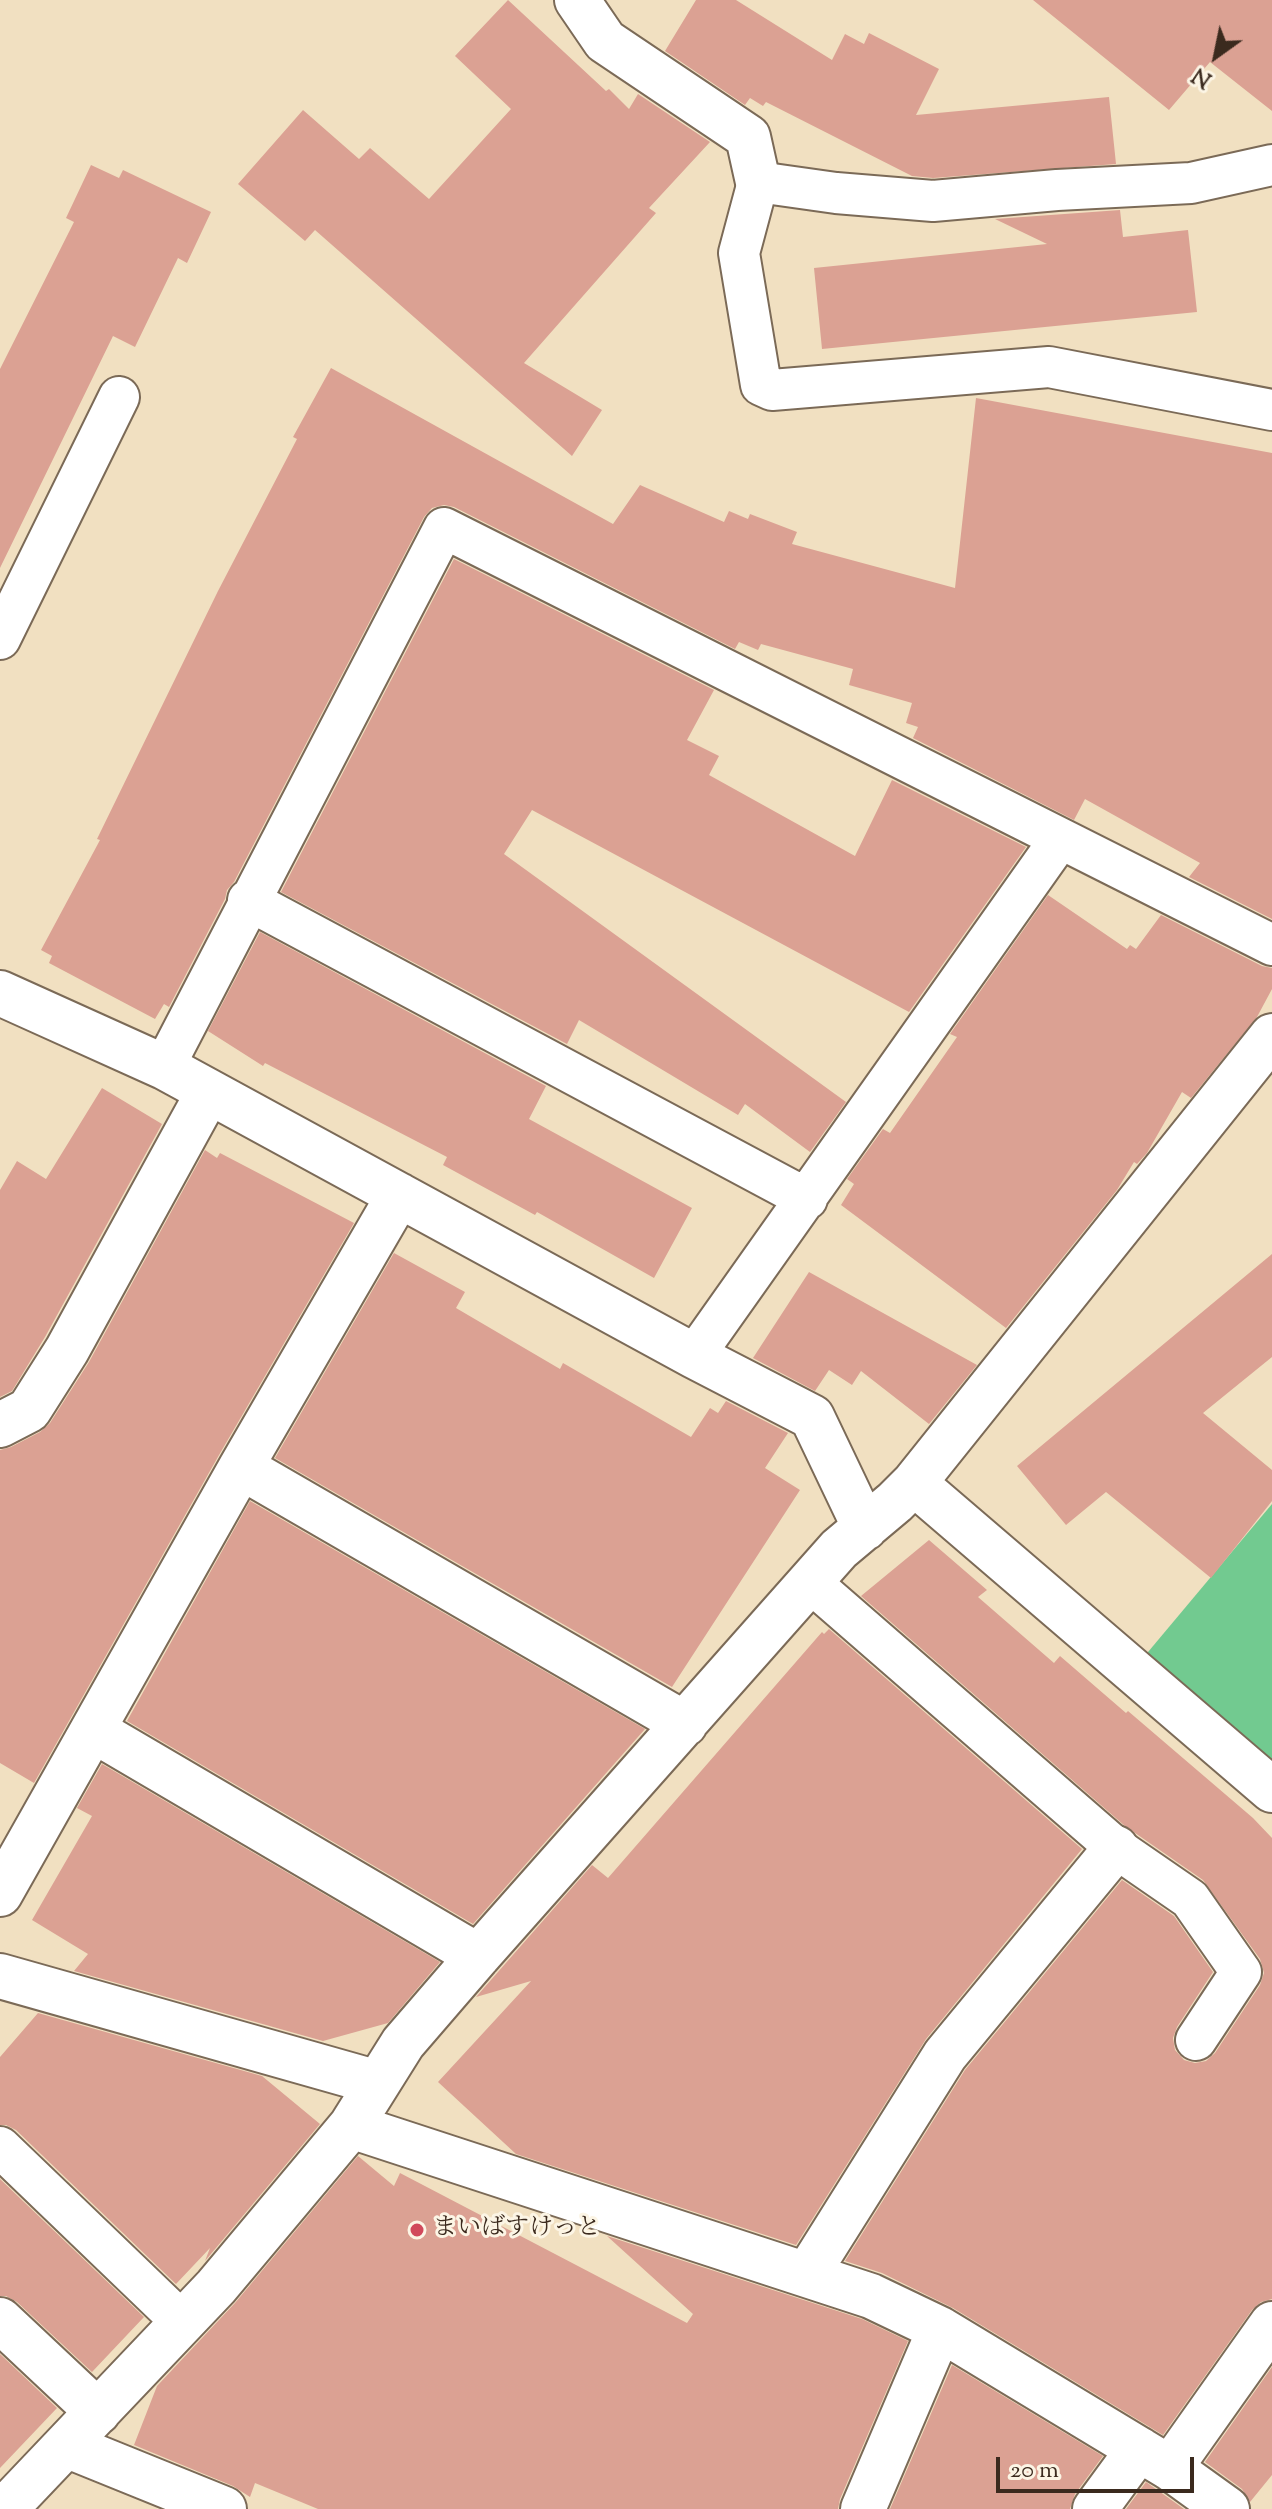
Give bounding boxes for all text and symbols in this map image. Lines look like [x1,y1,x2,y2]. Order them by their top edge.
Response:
north arrow [1176,16,1256,96]
text: N [1187,58,1219,94]
place label: まいばすけっと [433,2216,601,2244]
marker: まいばすけっと [408,2221,426,2239]
scale bar [1000,2441,1198,2491]
text: 20 m [1010,2454,1059,2488]

